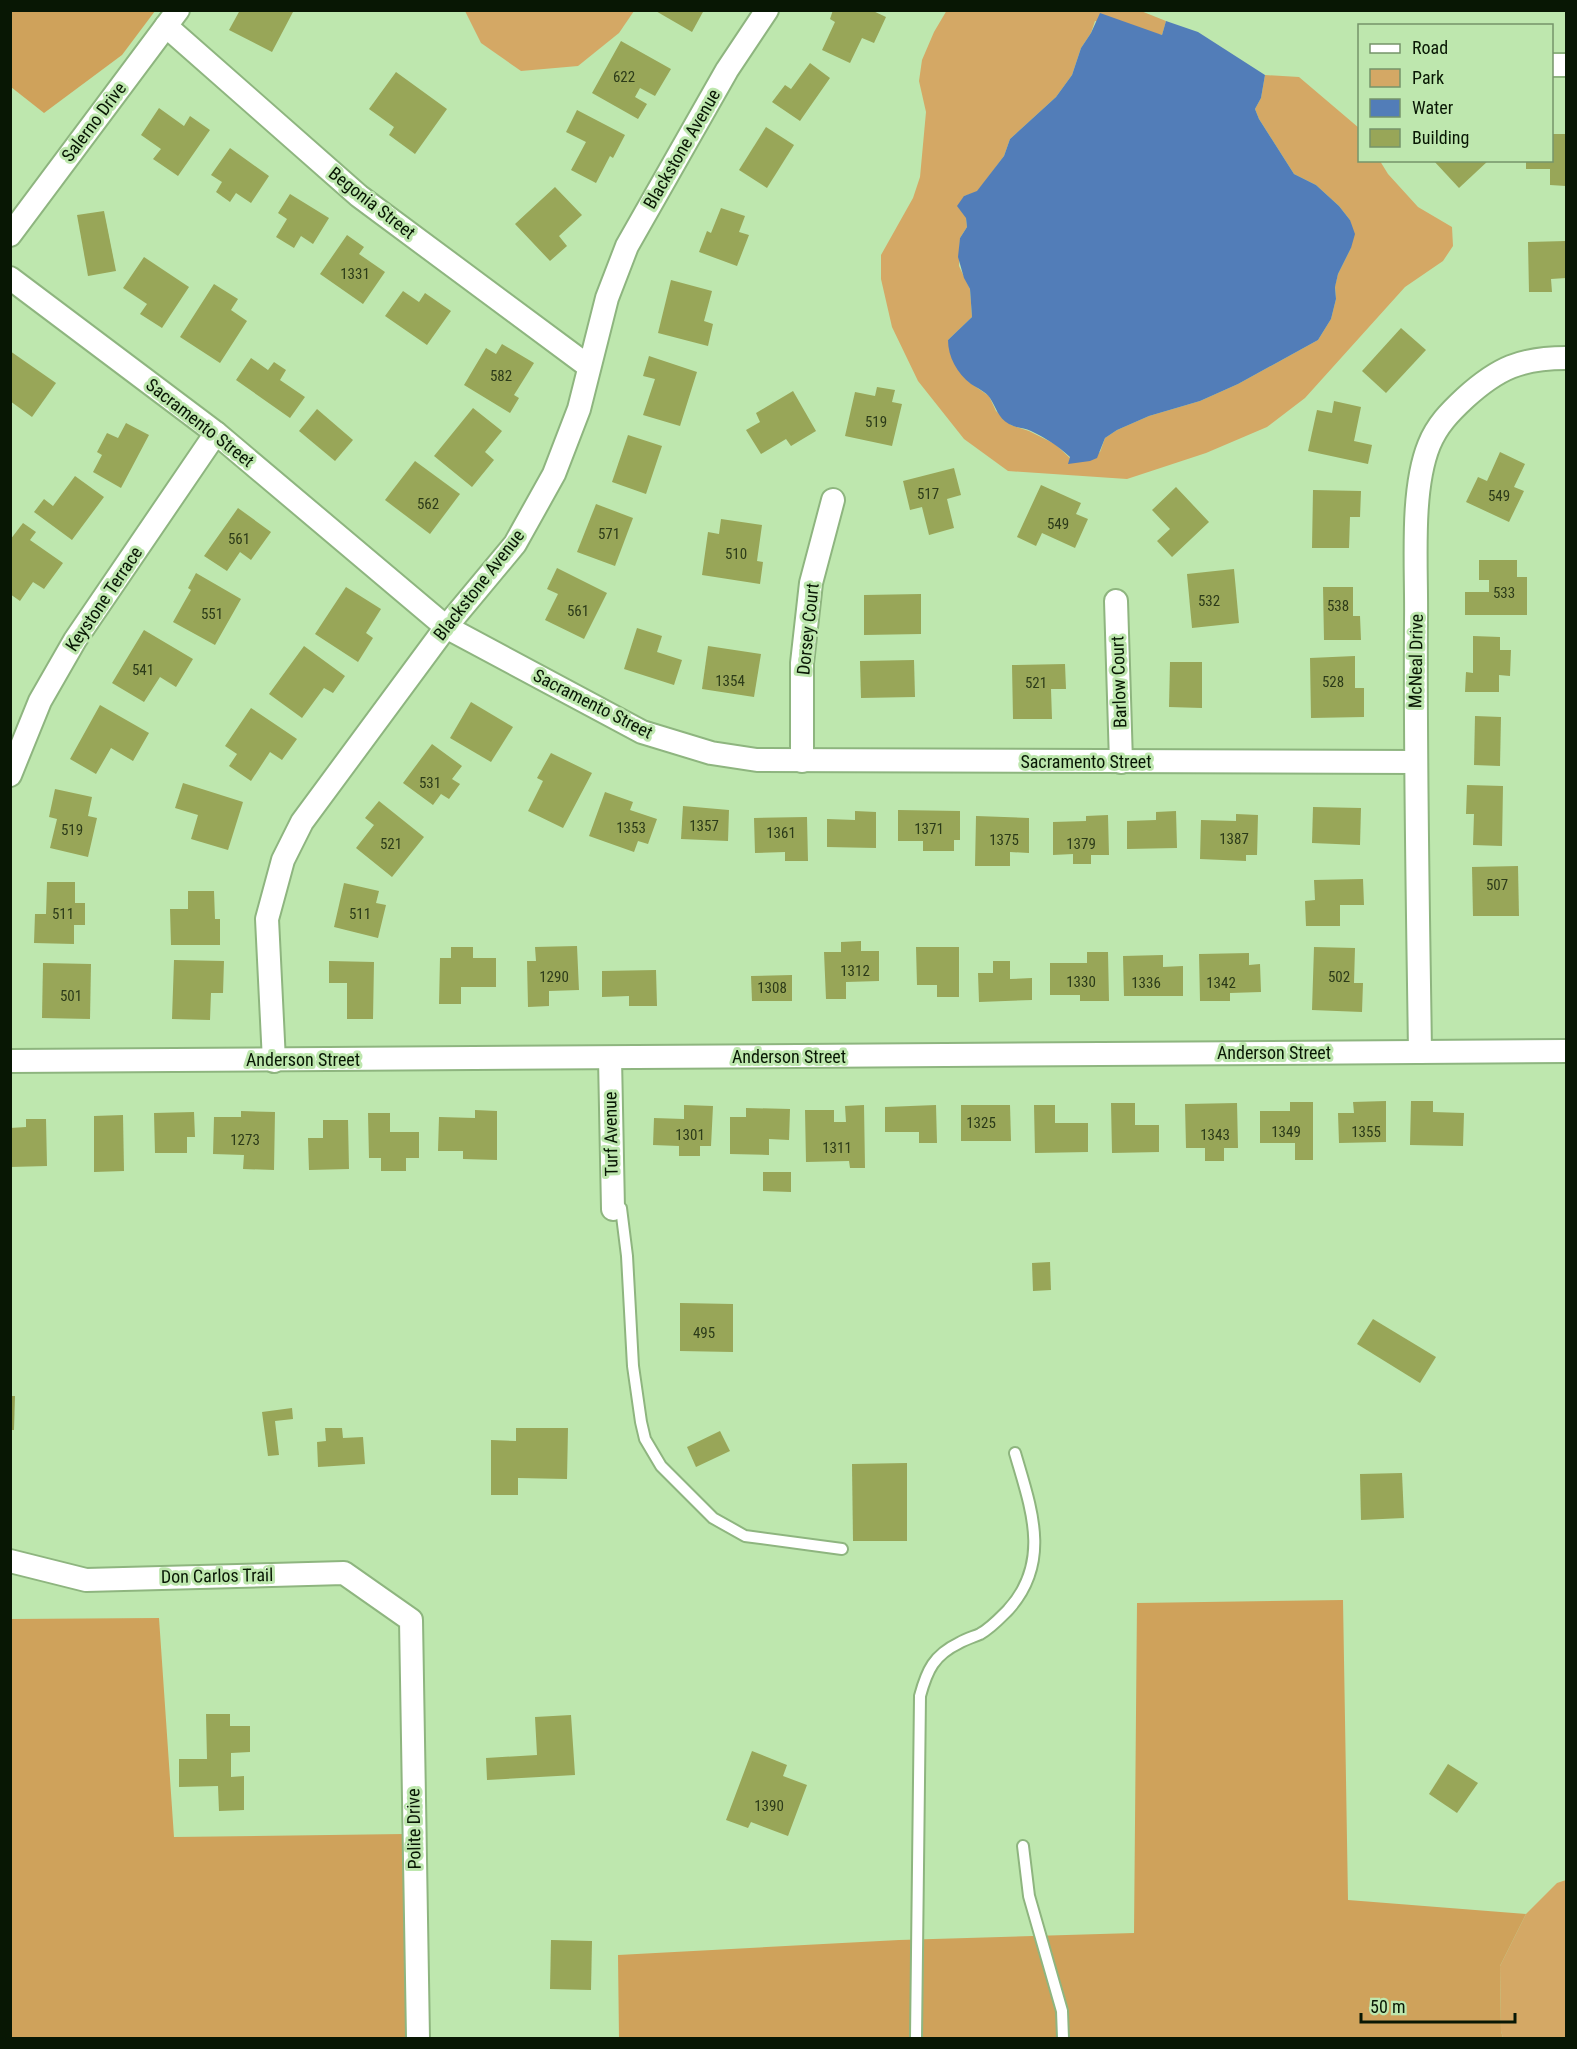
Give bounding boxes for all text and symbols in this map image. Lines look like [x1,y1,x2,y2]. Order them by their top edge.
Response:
legend [1358,24,1553,162]
text: Road [1412,37,1448,58]
text: Park [1412,67,1444,88]
house number: 622 [613,68,635,86]
street label: Salerno Drive [57,78,130,165]
street label: Blackstone Avenue [639,85,724,212]
text: Water [1412,97,1454,118]
text: Building [1412,127,1469,148]
street label: Begonia Street [325,162,420,243]
house number: 1331 [340,265,370,283]
house number: 582 [490,367,512,385]
street label: Sacramento Street [142,374,258,471]
house number: 519 [865,413,887,431]
house number: 517 [917,485,939,503]
house number: 549 [1488,487,1510,505]
house number: 562 [417,495,439,513]
house number: 549 [1047,515,1069,533]
street label: Blackstone Avenue [429,525,528,644]
house number: 571 [598,525,620,543]
house number: 561 [228,530,250,548]
street label: Keystone Terrace [61,542,146,655]
house number: 510 [725,545,747,563]
street label: Dorsey Court [792,582,823,676]
house number: 533 [1493,584,1515,602]
house number: 532 [1198,592,1220,610]
house number: 538 [1327,597,1349,615]
house number: 561 [567,602,589,620]
house number: 551 [201,605,223,623]
street label: McNeal Drive [1404,614,1427,708]
street label: Barlow Court [1106,636,1131,728]
house number: 541 [132,661,154,679]
street label: Sacramento Street [530,664,656,743]
house number: 1354 [715,672,745,690]
house number: 528 [1322,673,1344,691]
house number: 521 [1025,674,1047,692]
street label: Sacramento Street [1020,751,1152,772]
house number: 531 [419,774,441,792]
house number: 1357 [689,817,719,835]
house number: 1353 [616,819,646,837]
house number: 1371 [914,820,944,838]
house number: 519 [61,821,83,839]
house number: 1361 [766,824,796,842]
house number: 1387 [1219,830,1249,848]
house number: 1375 [989,831,1019,849]
house number: 521 [380,835,402,853]
house number: 1379 [1066,835,1096,853]
house number: 507 [1486,876,1508,894]
house number: 511 [52,905,74,923]
house number: 511 [349,905,371,923]
house number: 1312 [840,962,870,980]
house number: 1290 [539,968,569,986]
house number: 502 [1328,968,1350,986]
house number: 1330 [1066,973,1096,991]
house number: 1336 [1131,974,1161,992]
house number: 1342 [1206,974,1236,992]
house number: 1308 [757,979,787,997]
house number: 501 [60,987,82,1005]
street label: Anderson Street [1217,1042,1331,1063]
street label: Anderson Street [732,1046,846,1067]
street label: Anderson Street [246,1049,360,1070]
street label: Turf Avenue [599,1092,622,1176]
house number: 1325 [966,1114,996,1132]
house number: 1349 [1271,1123,1301,1141]
house number: 1355 [1351,1123,1381,1141]
house number: 1301 [675,1126,705,1144]
house number: 1343 [1200,1126,1230,1144]
house number: 1273 [230,1131,260,1149]
house number: 1311 [822,1139,852,1157]
house number: 495 [693,1324,715,1342]
street label: Don Carlos Trail [161,1564,273,1587]
street label: Polite Drive [402,1788,425,1870]
house number: 1390 [754,1797,784,1815]
scale bar [1361,1986,1516,2024]
text: 50 m [1370,1996,1405,2017]

